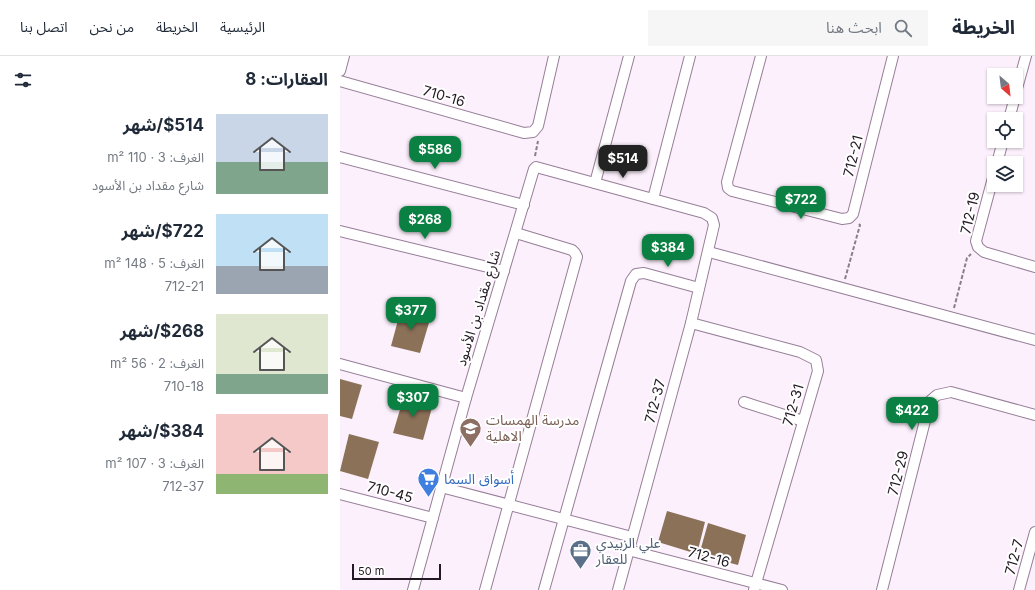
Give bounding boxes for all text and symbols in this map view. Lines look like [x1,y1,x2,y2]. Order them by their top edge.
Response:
search box [648,10,928,46]
text: الخريطة [952,16,1015,39]
icon: search [892,17,914,39]
text: اتصل بنا [20,18,68,35]
text: من نحن [90,18,134,35]
text: الخريطة [156,18,198,35]
text: الرئيسية [220,18,265,35]
text: ابحث هنا [826,18,882,37]
north arrow [987,68,1023,104]
map controls [987,68,1023,192]
icon: filters [12,69,34,91]
text: العقارات: 8 [245,69,328,89]
street label: 710-16 [421,81,467,110]
button: locate [987,112,1023,148]
text: $514/شهر [123,115,204,135]
icon: home [248,130,296,178]
street label: 712-21 [839,133,866,178]
pin: $586 [411,136,459,170]
text: $586 [418,141,452,157]
pin: $514 [599,145,647,179]
text: الغرف: 3 · 110 m² [107,149,204,165]
text: $514 [607,150,639,166]
button: layers [987,156,1023,192]
text: شارع مقداد بن الأسود [92,177,204,193]
pin: $722 [777,186,825,220]
street label: 712-19 [956,190,983,236]
text: $722 [785,191,817,207]
pin: $268 [401,206,449,240]
text: $268 [408,211,442,227]
text: $722/شهر [121,221,204,241]
icon: home [248,230,296,278]
pin: $384 [644,234,692,268]
text: $384 [651,239,685,255]
street label: شارع مقداد بن الأسود [452,248,506,369]
text: الغرف: 5 · 148 m² [104,255,204,271]
text: 712-21 [165,278,204,294]
pin: $377 [387,297,435,331]
text: $377 [395,302,427,318]
text: $268/شهر [120,321,204,341]
icon: home [248,330,296,378]
text: الغرف: 2 · 56 m² [110,355,204,371]
street label: 712-37 [640,377,669,425]
text: 710-18 [164,378,204,394]
street label: 712-31 [778,382,807,428]
pin: $307 [389,384,437,418]
text: $307 [397,389,429,405]
pin: $422 [888,397,936,431]
text: $422 [895,402,929,418]
place label: مدرسة الهمسات الاهلية [486,411,579,444]
school or university icon: مدرسة الهمسات الاهلية [458,415,484,448]
text: $384/شهر [119,421,204,441]
icon: home [248,430,296,478]
street label: 712-29 [884,449,911,497]
text: الغرف: 3 · 107 m² [105,455,204,471]
supermarket icon: أسواق السما [415,466,441,499]
place label: أسواق السما [444,470,515,488]
street label: 710-45 [365,477,415,506]
text: 712-37 [162,478,204,494]
place label: علي الزبيدي للعقار [595,534,661,568]
street label: 712-7 [1001,537,1026,577]
office icon: علي الزبيدي للعقار [567,538,593,571]
street label: 712-16 [686,543,732,570]
scale bar [352,562,441,581]
text: 50 m [358,564,384,578]

